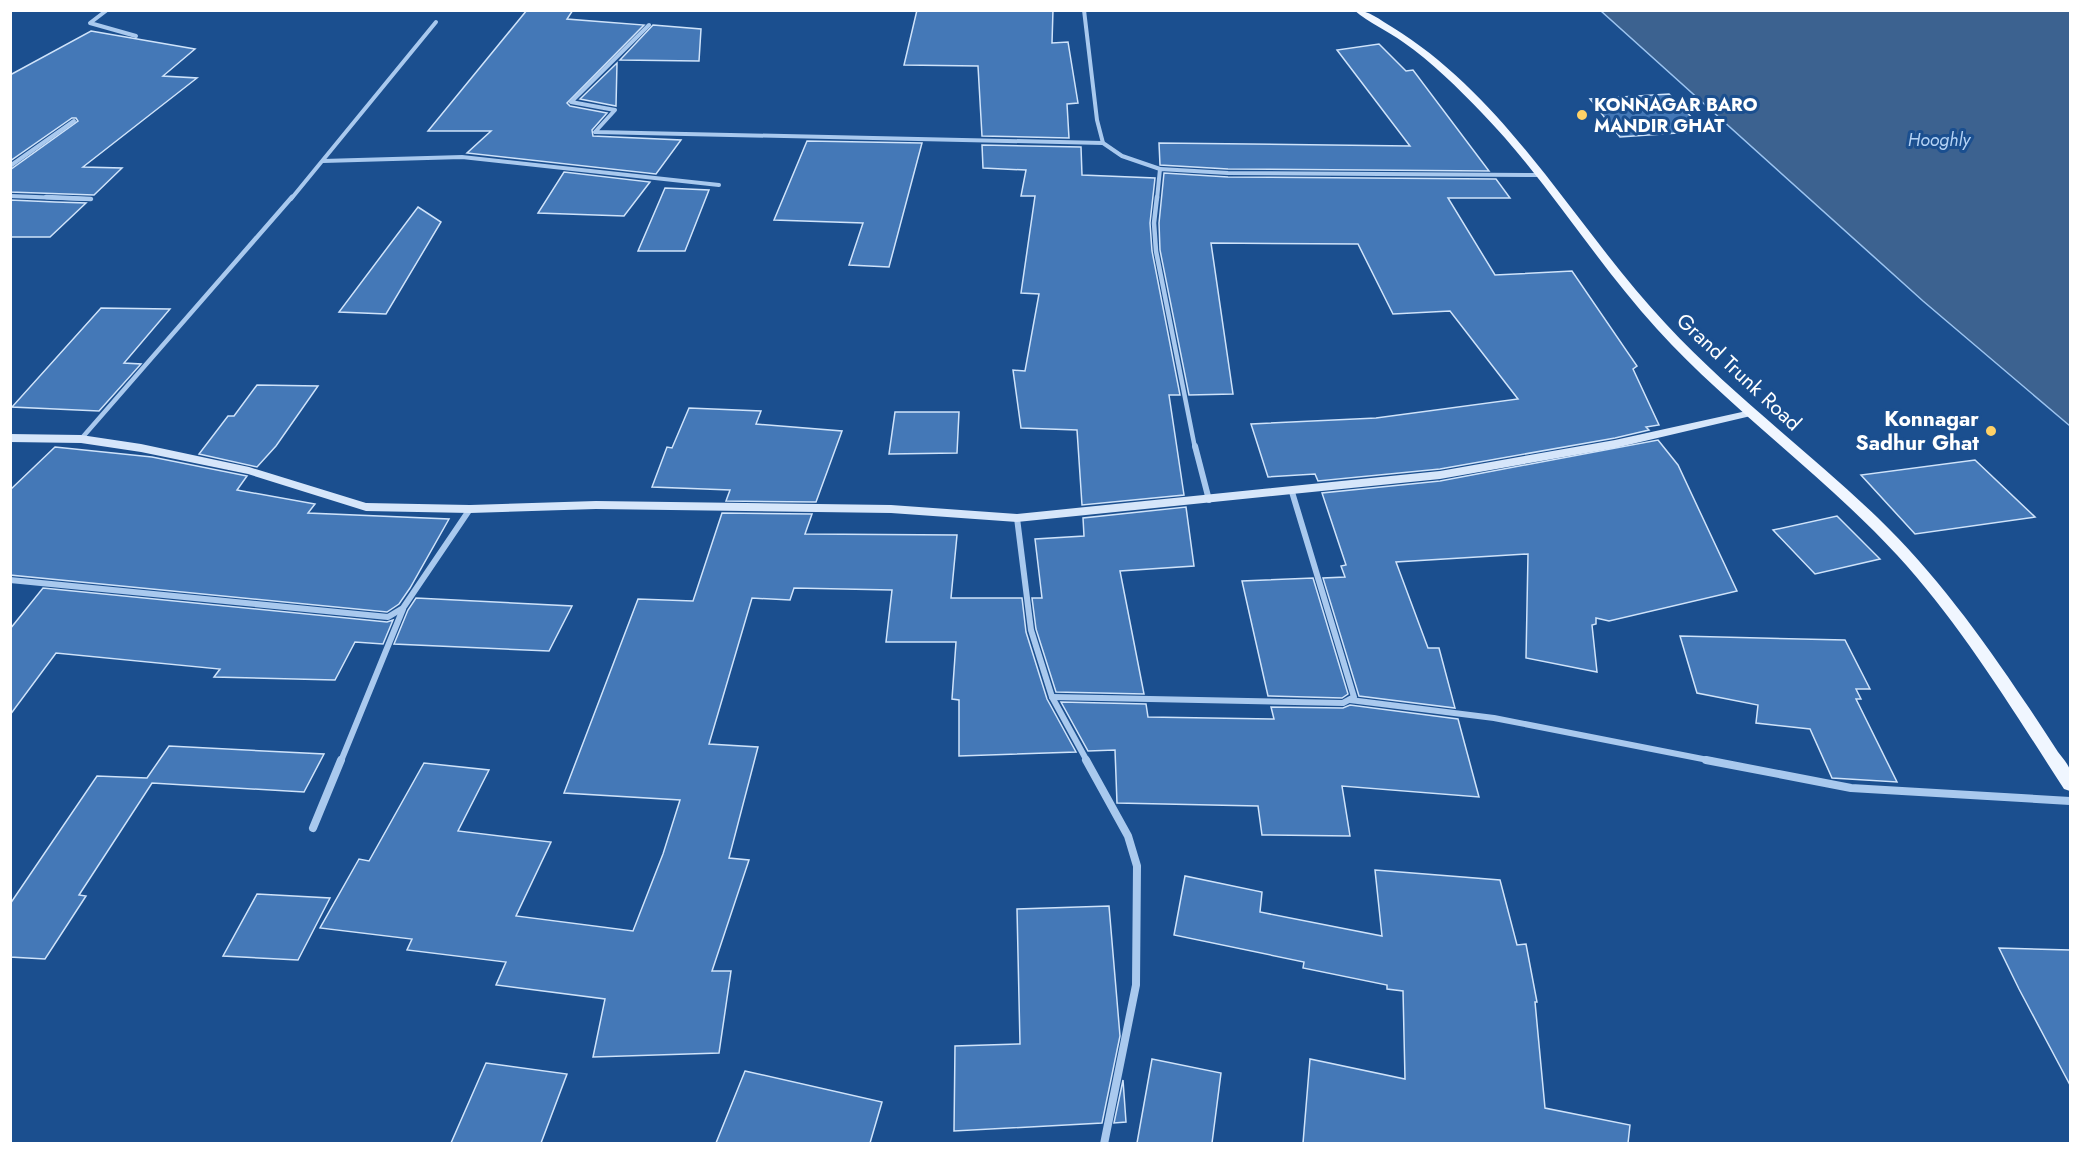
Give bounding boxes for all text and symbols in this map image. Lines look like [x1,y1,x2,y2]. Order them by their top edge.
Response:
place label: KONNAGAR BARO MANDIR GHAT [1594,92,1758,139]
marker: KONNAGAR BARO MANDIR GHAT [1575,108,1589,122]
water label: Hooghly [1908,127,1972,153]
street label: Grand Trunk Road [1670,306,1808,438]
place label: Konnagar Sadhur Ghat [1856,404,1979,458]
marker: Konnagar Sadhur Ghat [1984,424,1998,438]

